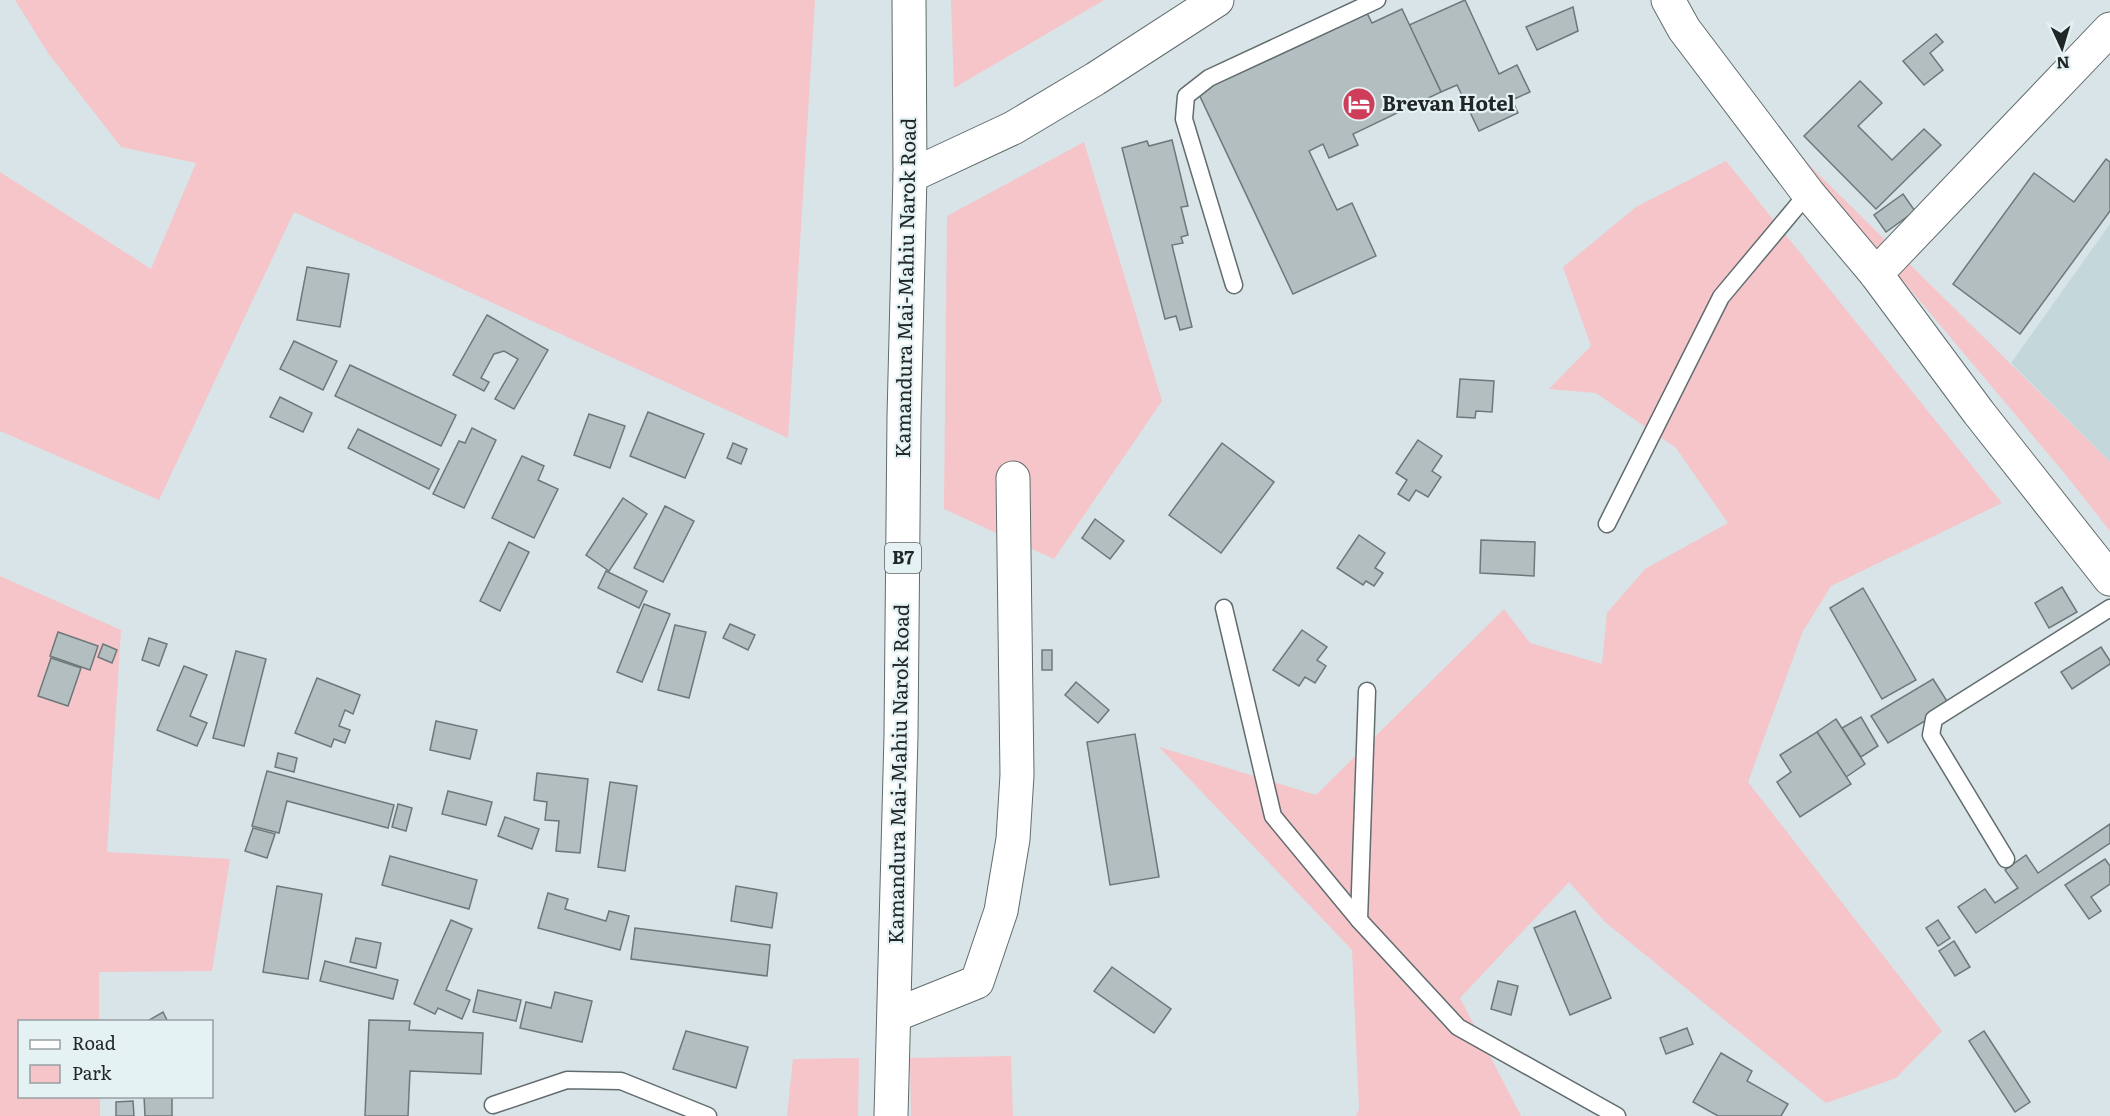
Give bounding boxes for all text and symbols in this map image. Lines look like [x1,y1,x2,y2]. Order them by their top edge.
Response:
north arrow [2032,18,2092,78]
text: N [2056,52,2071,76]
hotel icon: Brevan Hotel [1341,86,1377,122]
place label: Brevan Hotel [1382,87,1515,117]
street label: Kamandura Mai-Mahiu Narok Road [886,118,922,458]
road number: B7 [885,543,921,573]
street label: Kamandura Mai-Mahiu Narok Road [879,604,915,944]
legend [18,1020,213,1098]
text: Road [72,1029,116,1056]
text: Park [72,1059,113,1086]

